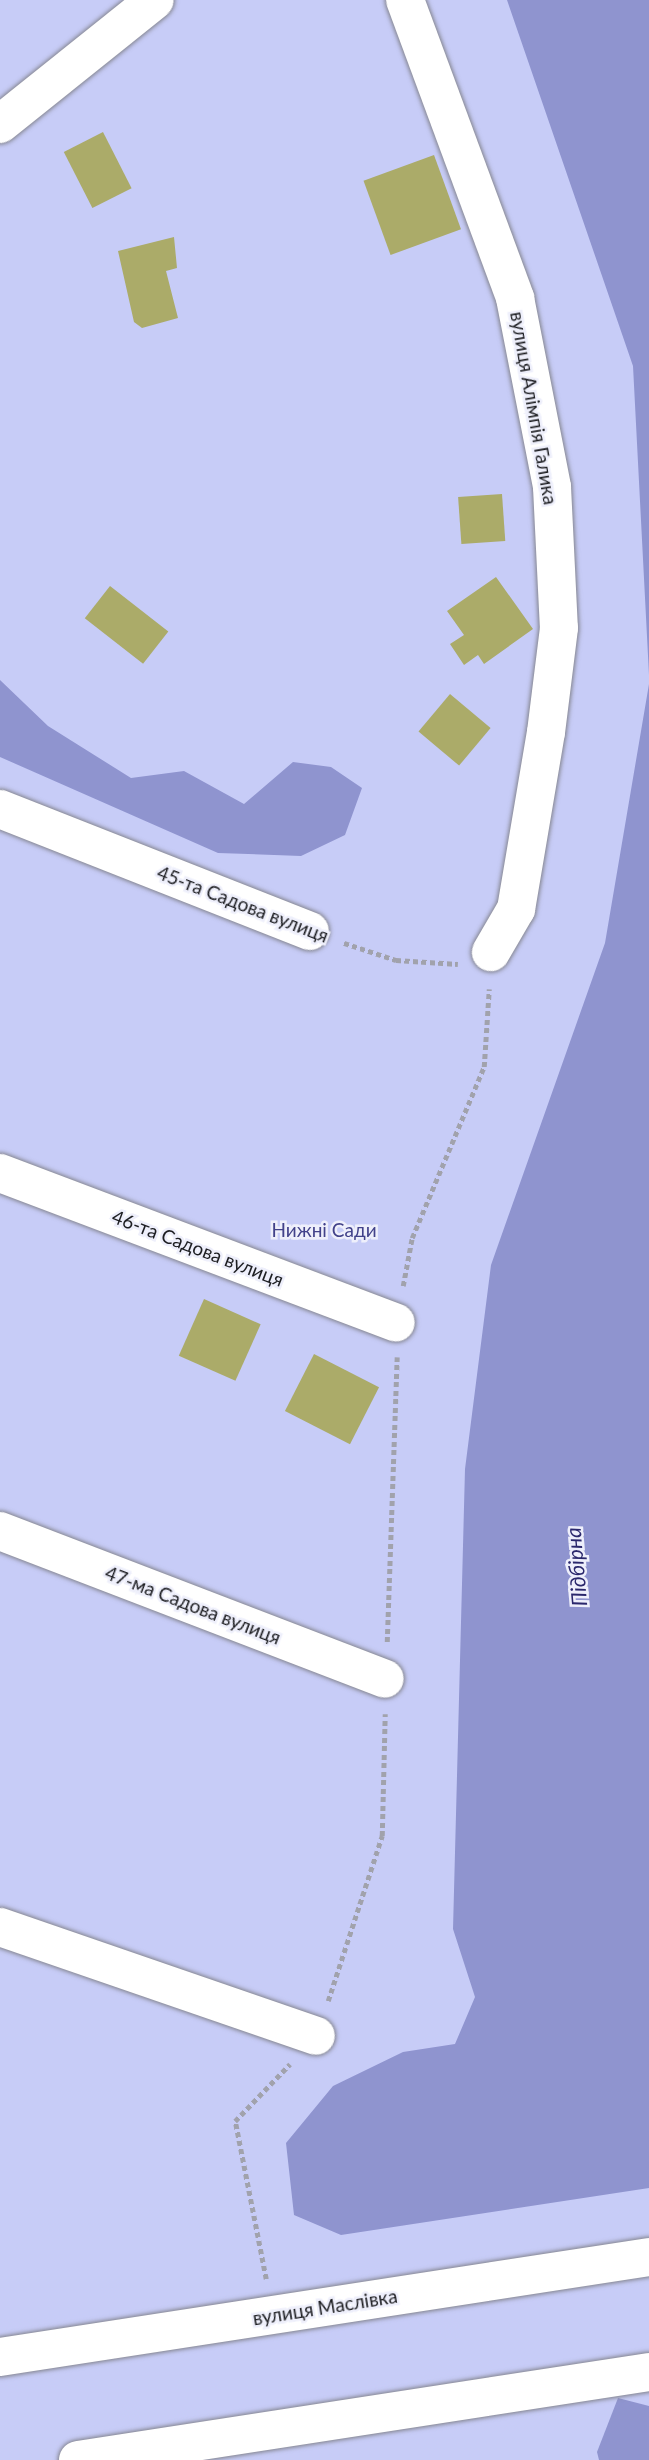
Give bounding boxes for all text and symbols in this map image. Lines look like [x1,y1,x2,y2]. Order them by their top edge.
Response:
street label: вулиця Алімпія Галика [506,310,562,506]
street label: 45-та Садова вулиця [154,861,332,947]
street label: 46-та Садова вулиця [109,1205,287,1291]
park label: Нижні Сади [271,1219,377,1241]
water label: Підбірна [560,1526,592,1608]
street label: 47-ма Садова вулиця [102,1561,284,1649]
street label: вулиця Маслівка [251,2284,399,2330]

